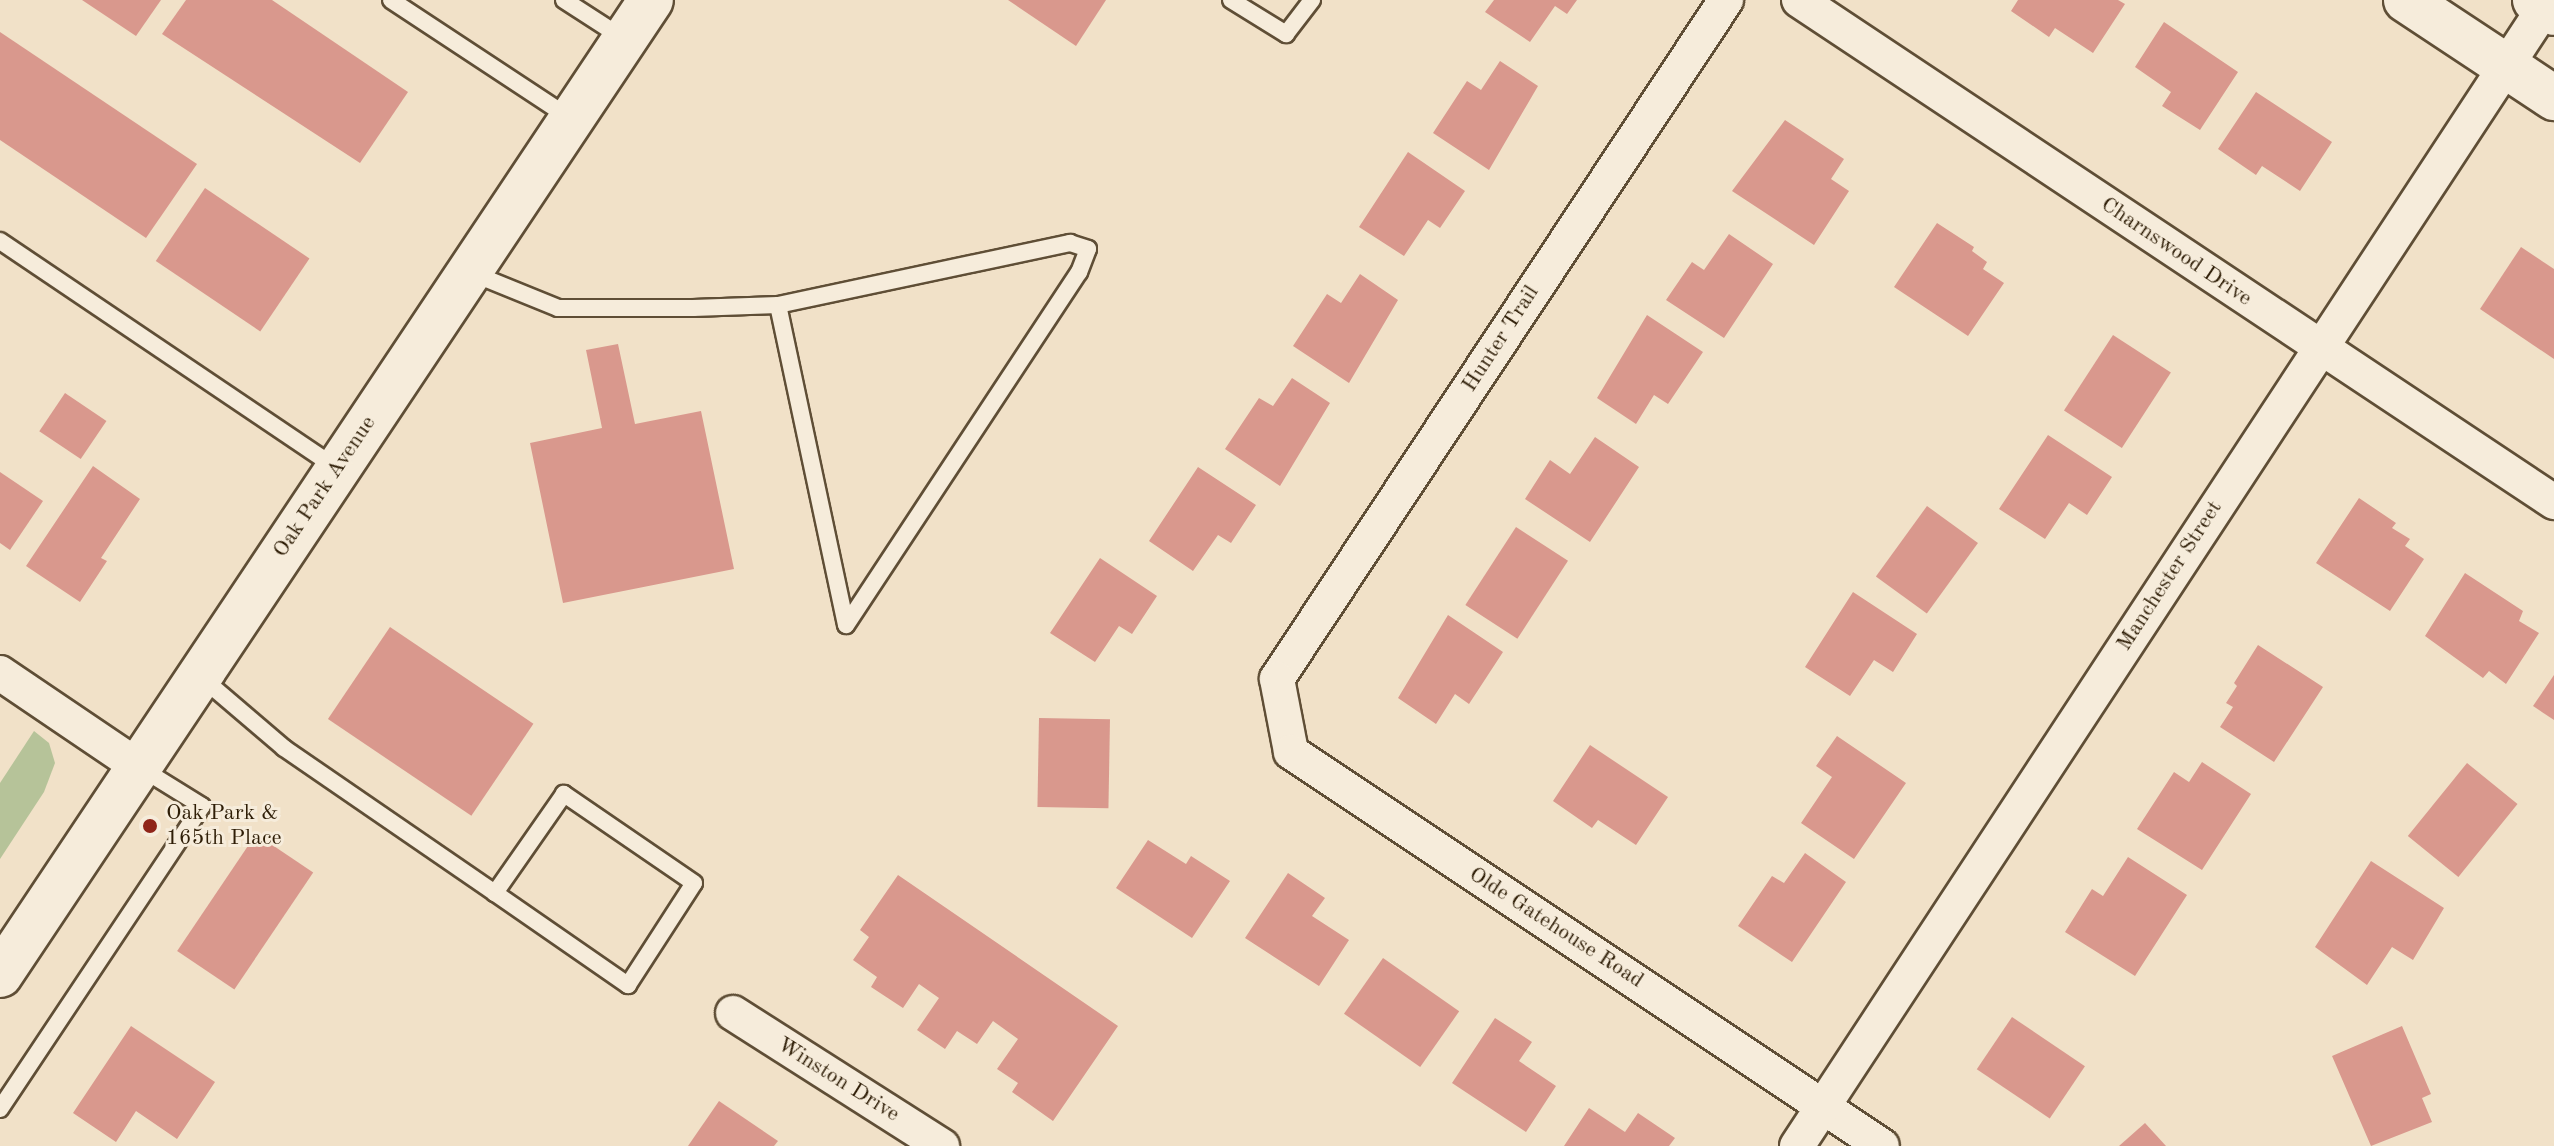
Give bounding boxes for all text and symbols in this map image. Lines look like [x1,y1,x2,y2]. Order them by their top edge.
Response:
street label: Charnswood Drive [2096,192,2256,312]
street label: Hunter Trail [1457,281,1545,397]
street label: Oak Park Avenue [268,411,382,563]
street label: Manchester Street [2112,496,2228,656]
place label: Oak Park & 165th Place [166,800,282,852]
marker: Oak Park & 165th Place [141,817,159,835]
street label: Olde Gatehouse Road [1464,862,1648,994]
street label: Winston Drive [772,1032,904,1128]

